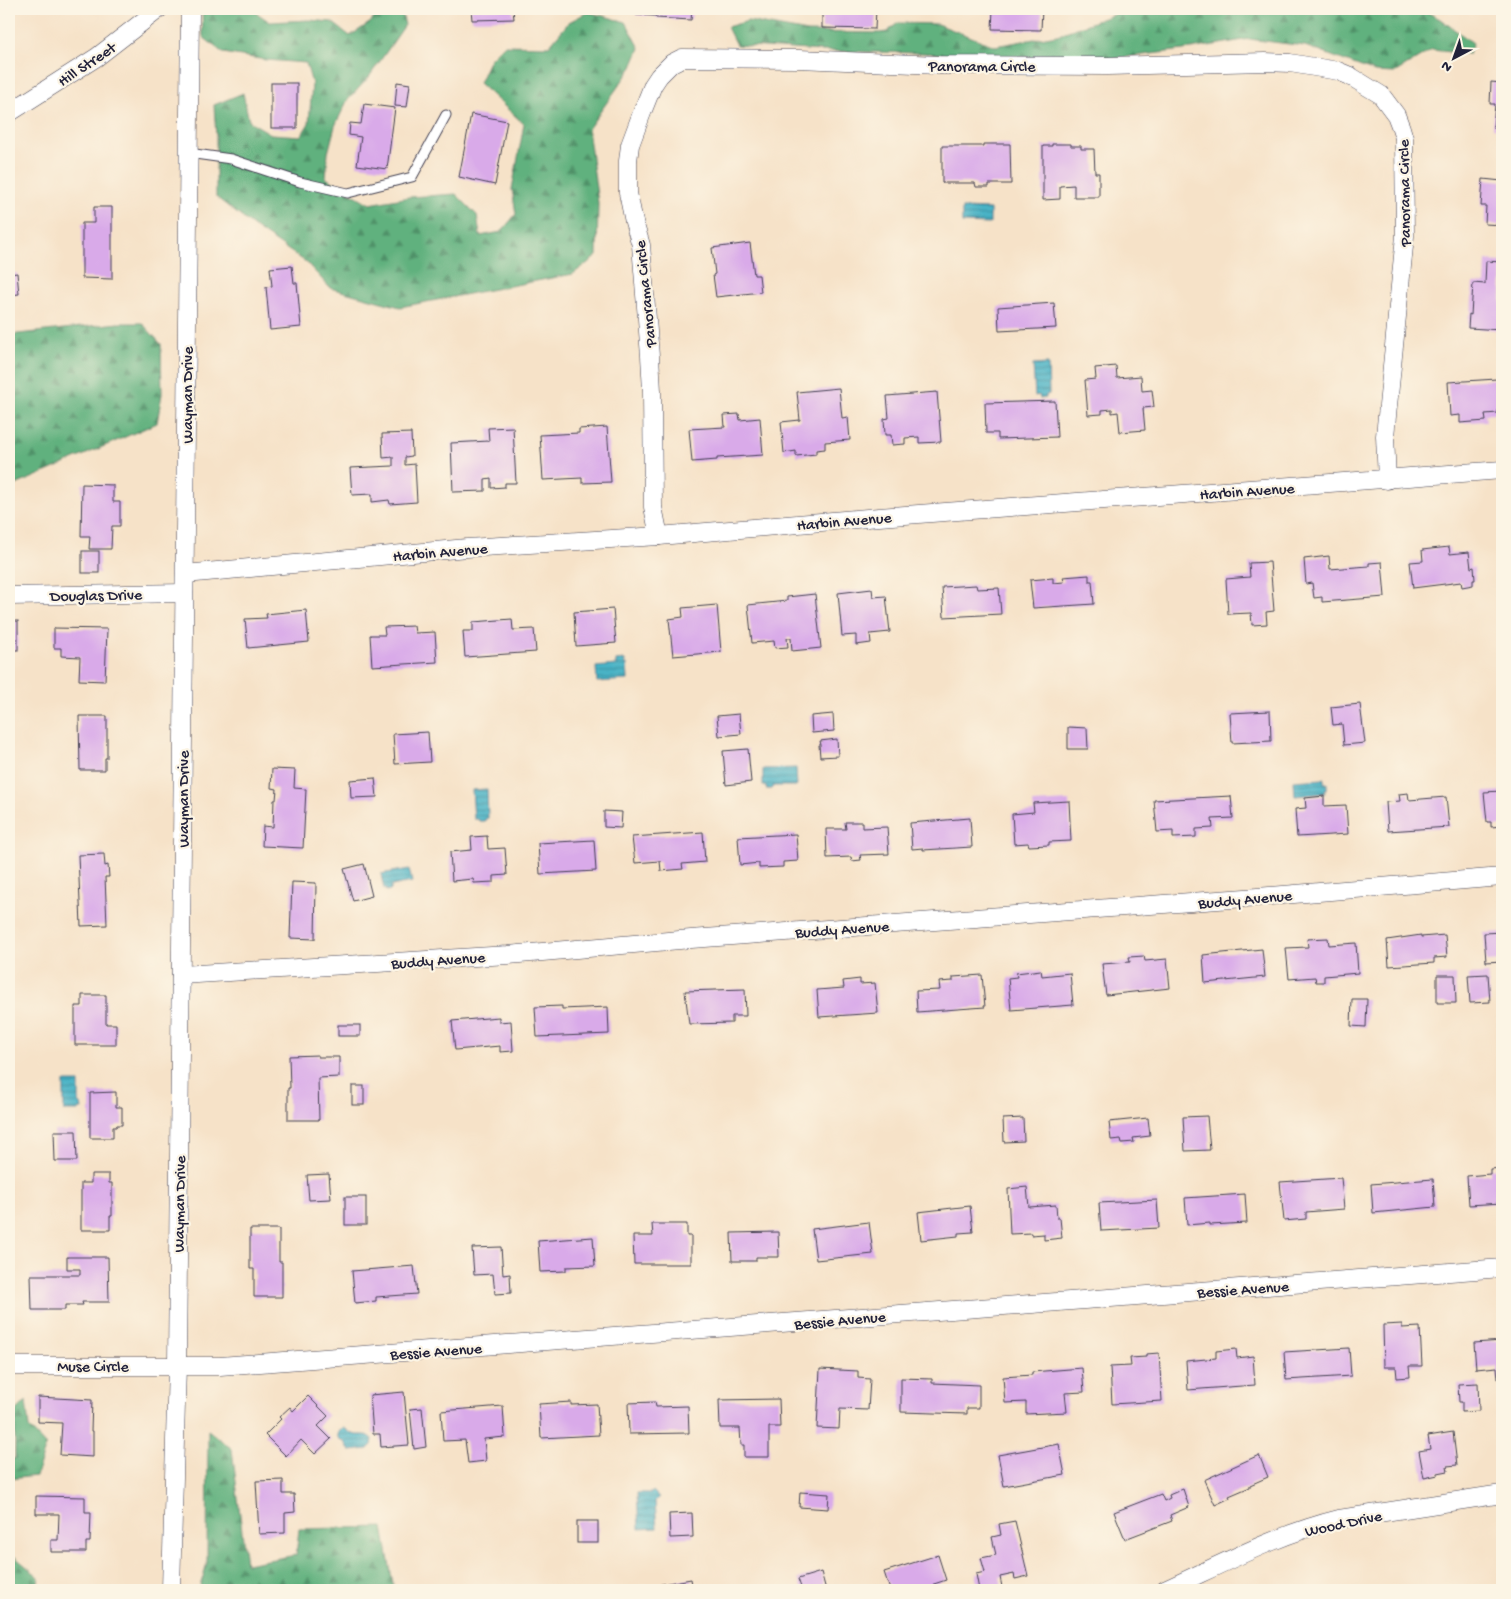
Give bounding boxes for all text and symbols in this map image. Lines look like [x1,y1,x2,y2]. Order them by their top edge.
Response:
north arrow [1428,32,1478,82]
street label: Hill Street [55,39,122,92]
text: N [1438,57,1456,75]
street label: Panorama Circle [927,59,1036,78]
street label: Panorama Circle [1396,138,1417,248]
street label: Panorama Circle [632,239,663,349]
street label: Wayman Drive [180,346,199,443]
street label: Harbin Avenue [1199,481,1296,506]
street label: Harbin Avenue [796,510,893,537]
street label: Harbin Avenue [392,541,489,568]
street label: Douglas Drive [49,587,143,608]
street label: Wayman Drive [176,750,195,847]
street label: Buddy Avenue [1197,888,1294,915]
street label: Buddy Avenue [794,919,891,944]
street label: Buddy Avenue [390,950,487,975]
street label: Wayman Drive [171,1155,192,1253]
street label: Bessie Avenue [1196,1279,1290,1304]
street label: Bessie Avenue [793,1309,888,1336]
street label: Bessie Avenue [389,1341,483,1366]
street label: Muse Circle [57,1359,130,1378]
street label: Wood Drive [1303,1508,1385,1543]

